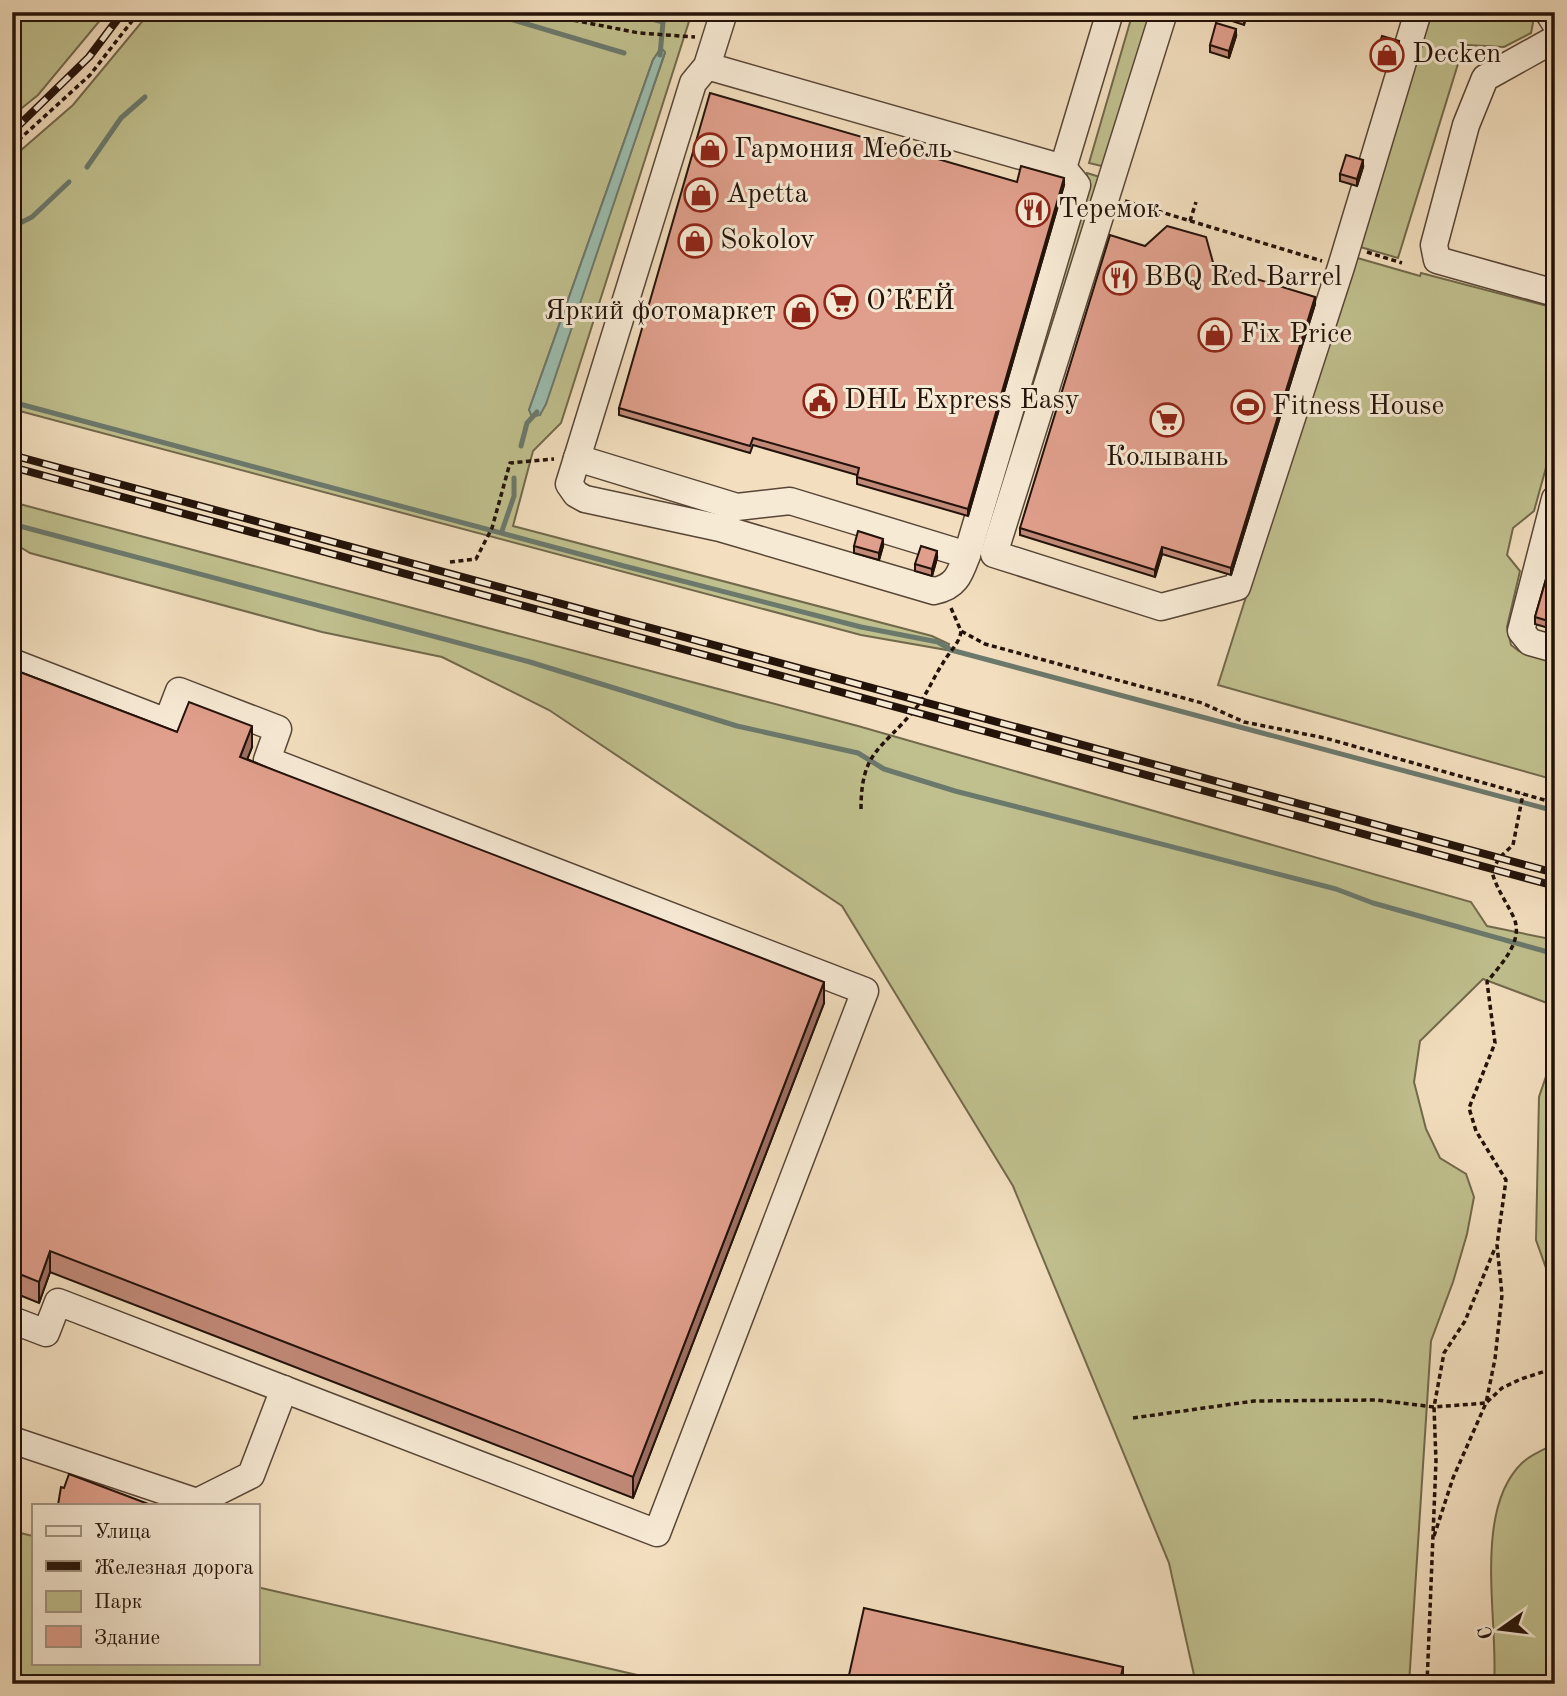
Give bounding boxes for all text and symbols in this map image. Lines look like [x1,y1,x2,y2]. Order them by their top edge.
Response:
shop icon: Decken [1368,36,1406,74]
place label: Decken [1412,41,1502,69]
shop icon: Гармония Мебель [691,131,729,169]
place label: Гармония Мебель [734,136,952,164]
shop icon: Apetta [682,176,720,214]
place label: Apetta [726,181,808,209]
restaurant icon: Теремок [1014,191,1052,229]
place label: Теремок [1058,196,1160,224]
shop icon: Sokolov [676,222,714,260]
place label: Sokolov [720,227,815,255]
restaurant icon: BBQ Red Barrel [1101,259,1139,297]
place label: BBQ Red Barrel [1144,264,1342,292]
place label: О’КЕЙ [866,282,955,316]
supermarket icon: О’КЕЙ [822,283,860,321]
shop icon: Яркий фотомаркет [782,293,820,331]
place label: Яркий фотомаркет [544,298,776,326]
shop icon: Fix Price [1196,316,1234,354]
place label: Fix Price [1240,321,1352,349]
public building icon: DHL Express Easy [801,382,839,420]
place label: DHL Express Easy [844,387,1080,415]
sports icon: Fitness House [1229,388,1267,426]
place label: Fitness House [1272,393,1444,421]
supermarket icon: Колывань [1148,401,1186,439]
place label: Колывань [1106,444,1228,472]
legend [32,1504,259,1664]
text: Улица [94,1522,151,1543]
text: Железная дорога [94,1558,254,1579]
text: Парк [94,1592,143,1613]
north arrow [1466,1594,1536,1664]
text: С [1476,1624,1498,1641]
text: Здание [94,1628,160,1649]

